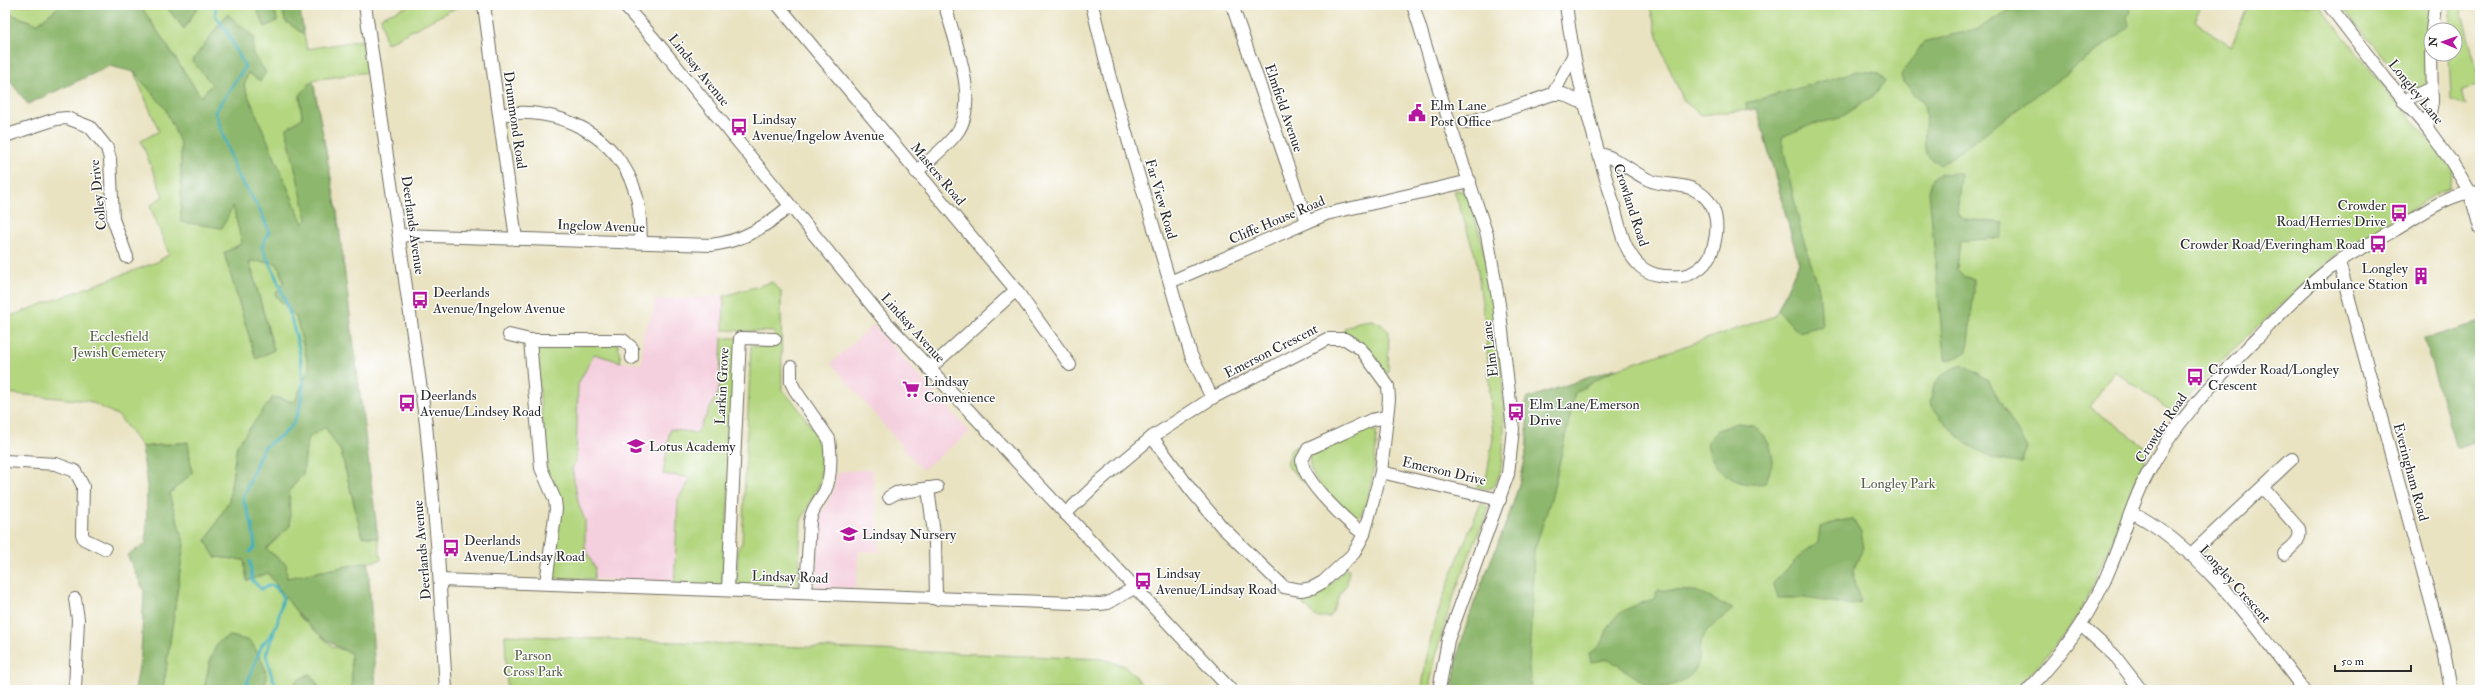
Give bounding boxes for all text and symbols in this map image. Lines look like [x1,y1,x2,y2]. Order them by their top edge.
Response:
north arrow [2423,22,2463,62]
street label: Lindsay Avenue [664,30,733,110]
text: N [2427,35,2440,48]
street label: Longley Lane [2384,56,2447,129]
street label: Elmfield Avenue [1261,62,1307,154]
street label: Drummond Road [500,70,530,170]
place label: Elm Lane Post Office [1430,97,1491,130]
public building icon: Elm Lane Post Office [1407,103,1427,123]
place label: Lindsay Avenue/Ingelow Avenue [751,111,884,144]
bus stop icon: Lindsay Avenue/Ingelow Avenue [729,117,749,137]
street label: Masters Road [907,139,969,209]
street label: Far View Road [1141,157,1181,241]
street label: Colley Drive [86,159,111,231]
street label: Crowland Road [1610,161,1652,249]
street label: Deerlands Avenue [398,174,428,276]
street label: Cliffe House Road [1227,192,1328,248]
place label: Crowder Road/Herries Drive [2276,197,2387,230]
bus stop icon: Crowder Road/Herries Drive [2389,203,2409,223]
street label: Ingelow Avenue [557,216,645,236]
bus stop icon: Crowder Road/Everingham Road [2368,234,2388,254]
place label: Crowder Road/Everingham Road [2180,236,2365,253]
place label: Longley Ambulance Station [2302,260,2409,293]
building icon: Longley Ambulance Station [2411,266,2431,286]
place label: Deerlands Avenue/Ingelow Avenue [432,284,565,317]
bus stop icon: Deerlands Avenue/Ingelow Avenue [410,290,430,310]
street label: Lindsay Avenue [876,290,949,367]
street label: Emerson Crescent [1221,320,1321,382]
street label: Elm Lane [1478,320,1502,378]
park label: Ecclesfield Jewish Cemetery [71,328,166,362]
street label: Larkin Grove [711,347,733,425]
place label: Crowder Road/Longley Crescent [2208,361,2340,394]
bus stop icon: Crowder Road/Longley Crescent [2185,367,2205,387]
place label: Lindsay Convenience [924,373,995,406]
supermarket icon: Lindsay Convenience [901,379,921,399]
place label: Deerlands Avenue/Lindsey Road [419,387,541,421]
street label: Crowder Road [2131,390,2191,466]
bus stop icon: Deerlands Avenue/Lindsey Road [397,393,417,413]
place label: Elm Lane/Emerson Drive [1529,396,1640,429]
bus stop icon: Elm Lane/Emerson Drive [1506,402,1526,422]
street label: Everingham Road [2390,421,2432,523]
school or university icon: Lotus Academy [626,436,646,456]
place label: Lotus Academy [649,438,736,456]
street label: Emerson Drive [1400,453,1488,489]
park label: Longley Park [1860,475,1936,493]
street label: Deerlands Avenue [409,499,435,601]
school or university icon: Lindsay Nursery [839,524,859,544]
place label: Lindsay Nursery [862,526,957,544]
place label: Deerlands Avenue/Lindsay Road [463,532,585,566]
bus stop icon: Deerlands Avenue/Lindsay Road [441,538,461,558]
street label: Longley Crescent [2195,542,2275,627]
place label: Lindsay Avenue/Lindsay Road [1155,565,1277,599]
street label: Lindsay Road [751,567,829,588]
bus stop icon: Lindsay Avenue/Lindsay Road [1133,571,1153,591]
park label: Parson Cross Park [503,647,563,680]
scale bar [2335,647,2411,673]
text: 50 m [2341,654,2365,669]

